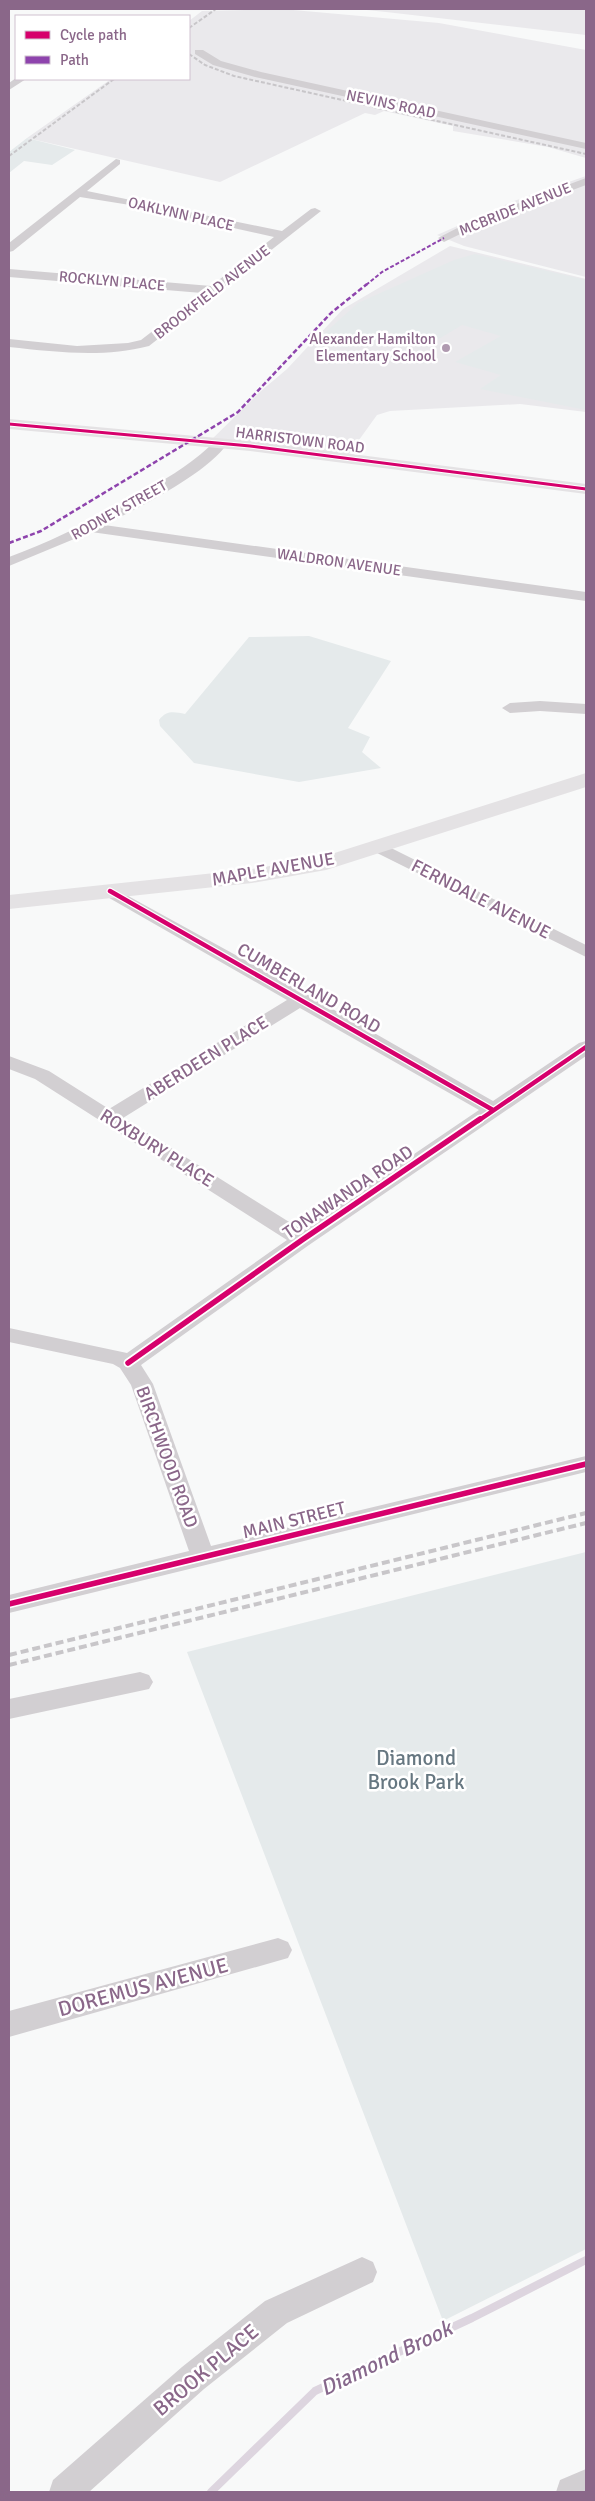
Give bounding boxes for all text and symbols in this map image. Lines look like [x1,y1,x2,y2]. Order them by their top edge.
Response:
legend [15,15,190,80]
text: Cycle path [60,26,127,44]
text: Path [60,51,89,69]
street label: NEVINS ROAD [345,86,437,122]
street label: MCBRIDE AVENUE [456,178,574,240]
street label: OAKLYNN PLACE [126,193,236,235]
street label: BROOKFIELD AVENUE [150,241,274,343]
street label: ROCKLYN PLACE [58,267,166,295]
place label: Alexander Hamilton Elementary School [309,330,436,365]
marker: Alexander Hamilton Elementary School [440,342,452,354]
street label: HARRISTOWN ROAD [234,423,366,457]
street label: RODNEY STREET [68,476,171,544]
street label: WALDRON AVENUE [276,544,402,580]
street label: MAPLE AVENUE [210,847,336,891]
street label: FERNDALE AVENUE [408,854,554,944]
street label: CUMBERLAND ROAD [233,938,385,1038]
street label: ABERDEEN PLACE [140,1011,272,1105]
street label: ROXBURY PLACE [96,1104,218,1192]
street label: TONAWANDA ROAD [279,1140,417,1244]
street label: BIRCHWOOD ROAD [131,1383,203,1531]
street label: MAIN STREET [240,1497,348,1543]
park label: Diamond Brook Park [367,1745,465,1795]
street label: DOREMUS AVENUE [55,1952,231,2022]
water label: Diamond Brook [316,2314,458,2402]
street label: BROOK PLACE [148,2318,264,2422]

